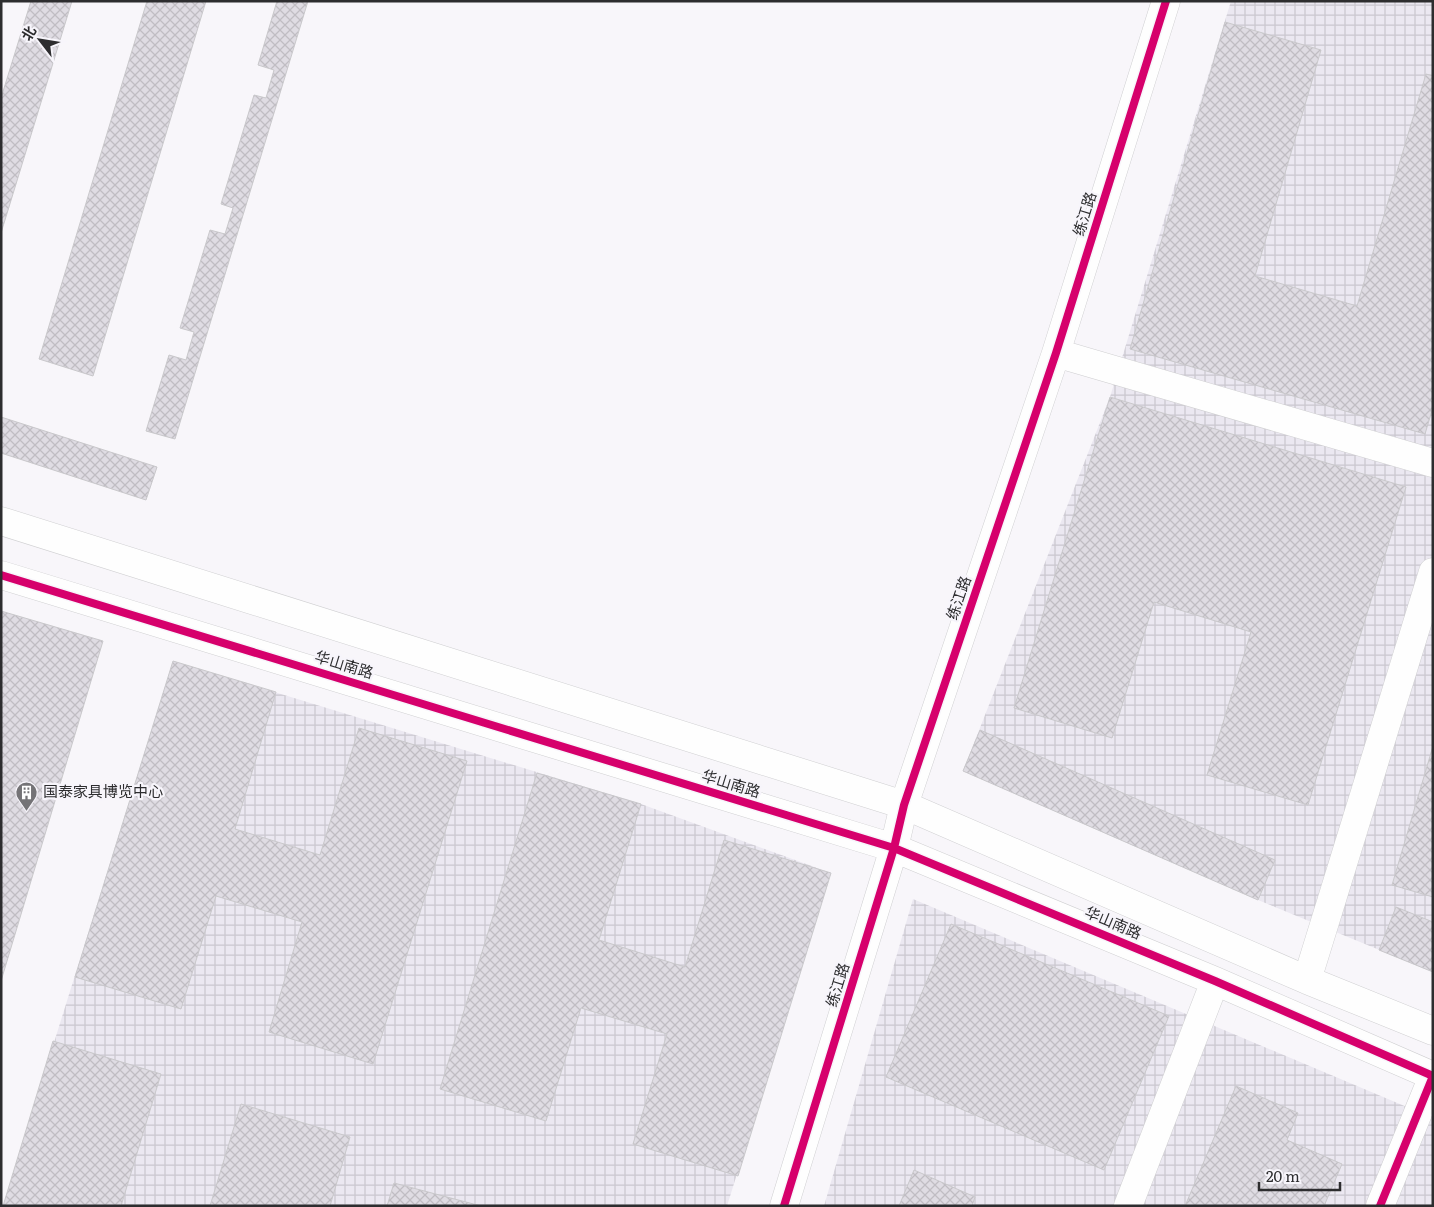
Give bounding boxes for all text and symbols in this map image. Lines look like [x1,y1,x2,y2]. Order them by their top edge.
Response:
north arrow [15,15,65,65]
text: 北 [16,22,40,44]
street label: 练江路 [1066,189,1101,238]
street label: 练江路 [939,572,976,623]
street label: 华山南路 [312,644,376,683]
street label: 华山南路 [699,763,763,802]
place label: 国泰家具博览中心 [43,779,163,802]
building icon: 国泰家具博览中心 [15,780,39,811]
street label: 华山南路 [1081,899,1146,944]
street label: 练江路 [819,960,854,1009]
scale bar [1259,1160,1340,1192]
text: 20 m [1266,1164,1300,1187]

